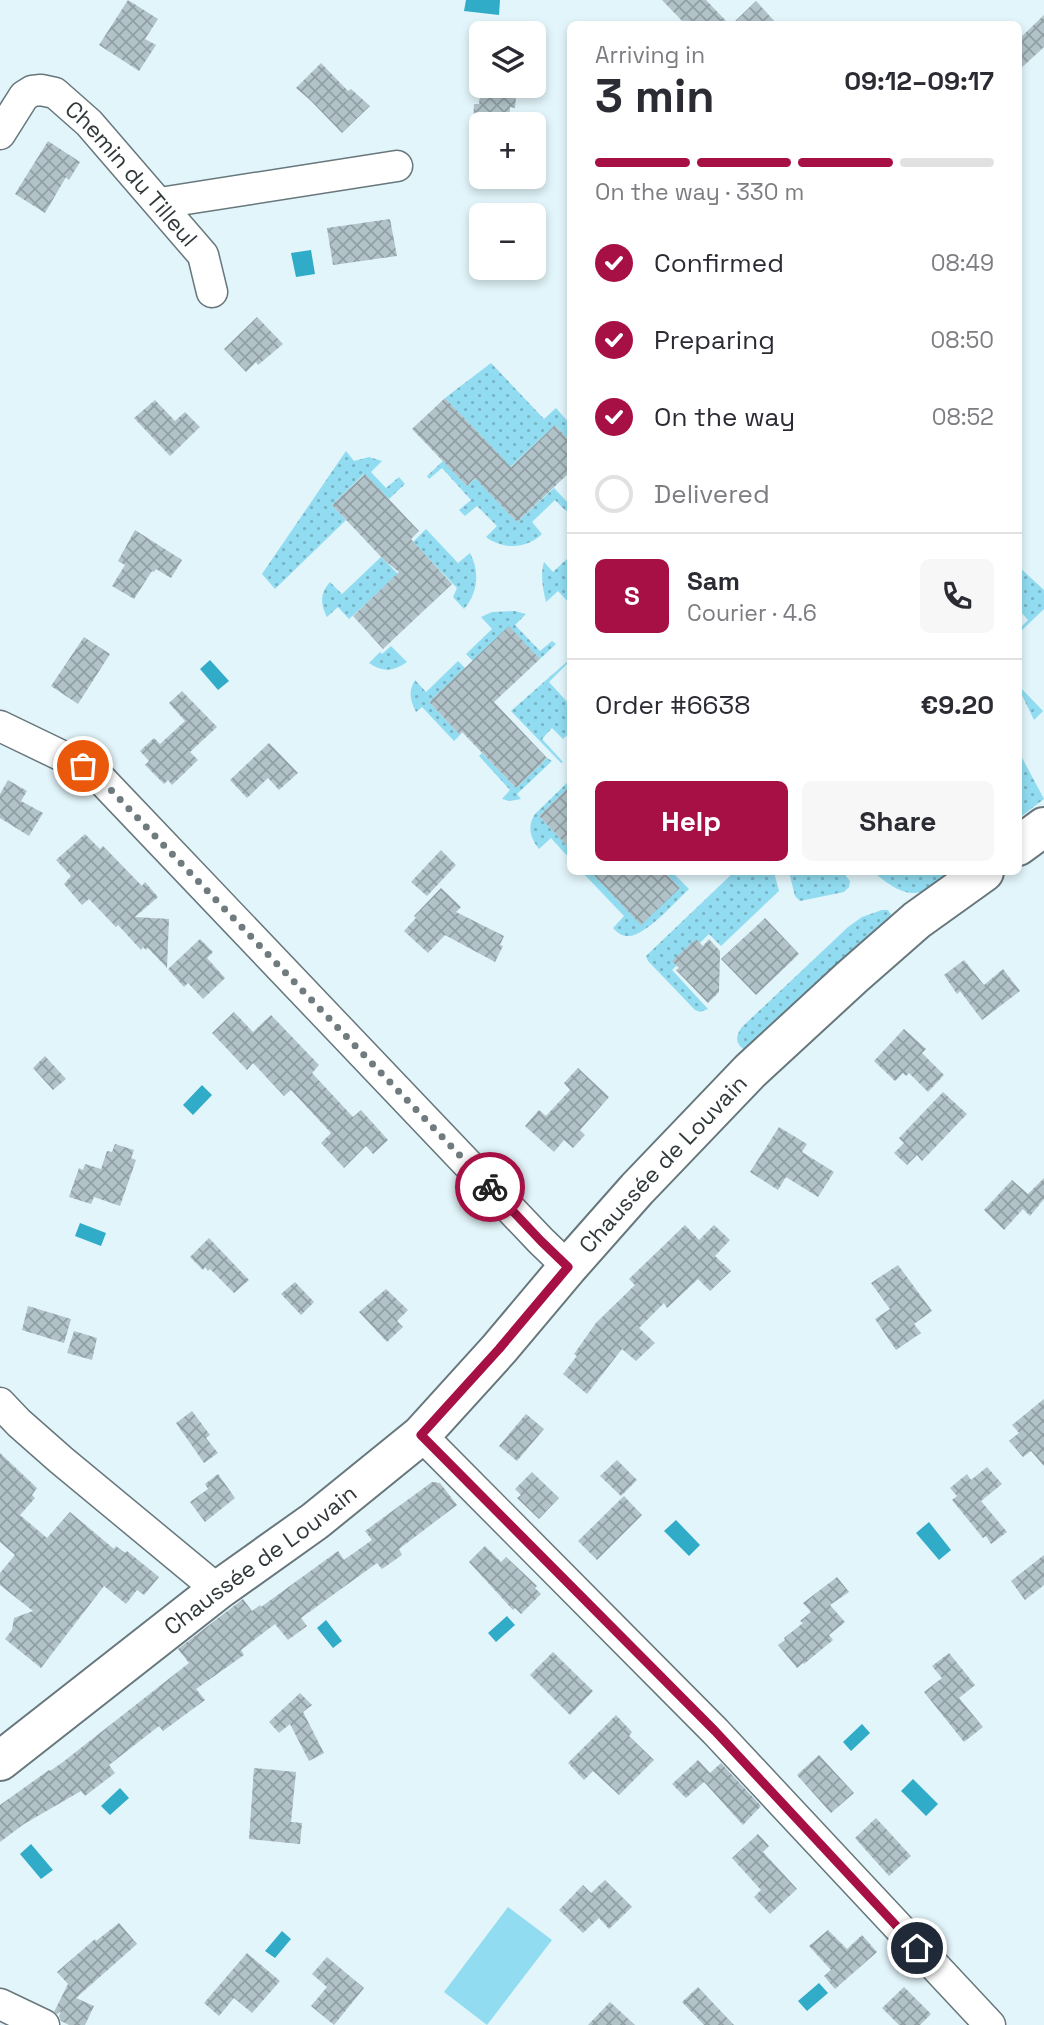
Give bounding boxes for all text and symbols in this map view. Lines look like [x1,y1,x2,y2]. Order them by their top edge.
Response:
map controls [469,21,546,280]
button: layers [469,21,546,98]
text: Arriving in [595,40,705,70]
text: 09:12–09:17 [844,64,994,98]
text: 3 min [595,67,715,125]
street label: Chemin du Tilleul [59,94,204,253]
button: + [469,112,546,189]
text: On the way · 330 m [595,177,804,207]
button: − [469,203,546,280]
icon: check [595,244,633,282]
text: Confirmed [654,246,784,280]
text: 08:49 [931,248,994,278]
icon: check [595,321,633,359]
text: Preparing [654,323,775,357]
text: 08:50 [931,325,994,355]
icon: check [595,398,633,436]
text: On the way [654,400,795,434]
text: 08:52 [932,402,994,432]
text: Delivered [654,477,770,511]
button: phone [920,559,994,633]
text: Sam [687,564,740,598]
text: S [624,579,640,613]
text: Courier · 4.6 [687,598,817,628]
text: Order #6638 [595,688,750,722]
text: €9.20 [921,688,994,722]
pin [53,736,113,796]
icon: bag [64,747,102,785]
button: Help [595,781,788,861]
button: Share [802,781,994,861]
street label: Chaussée de Louvain [572,1068,753,1259]
courier [455,1152,525,1222]
icon: bike [471,1168,509,1206]
street label: Chaussée de Louvain [158,1478,363,1642]
pin [887,1918,947,1978]
icon: home [898,1929,936,1967]

